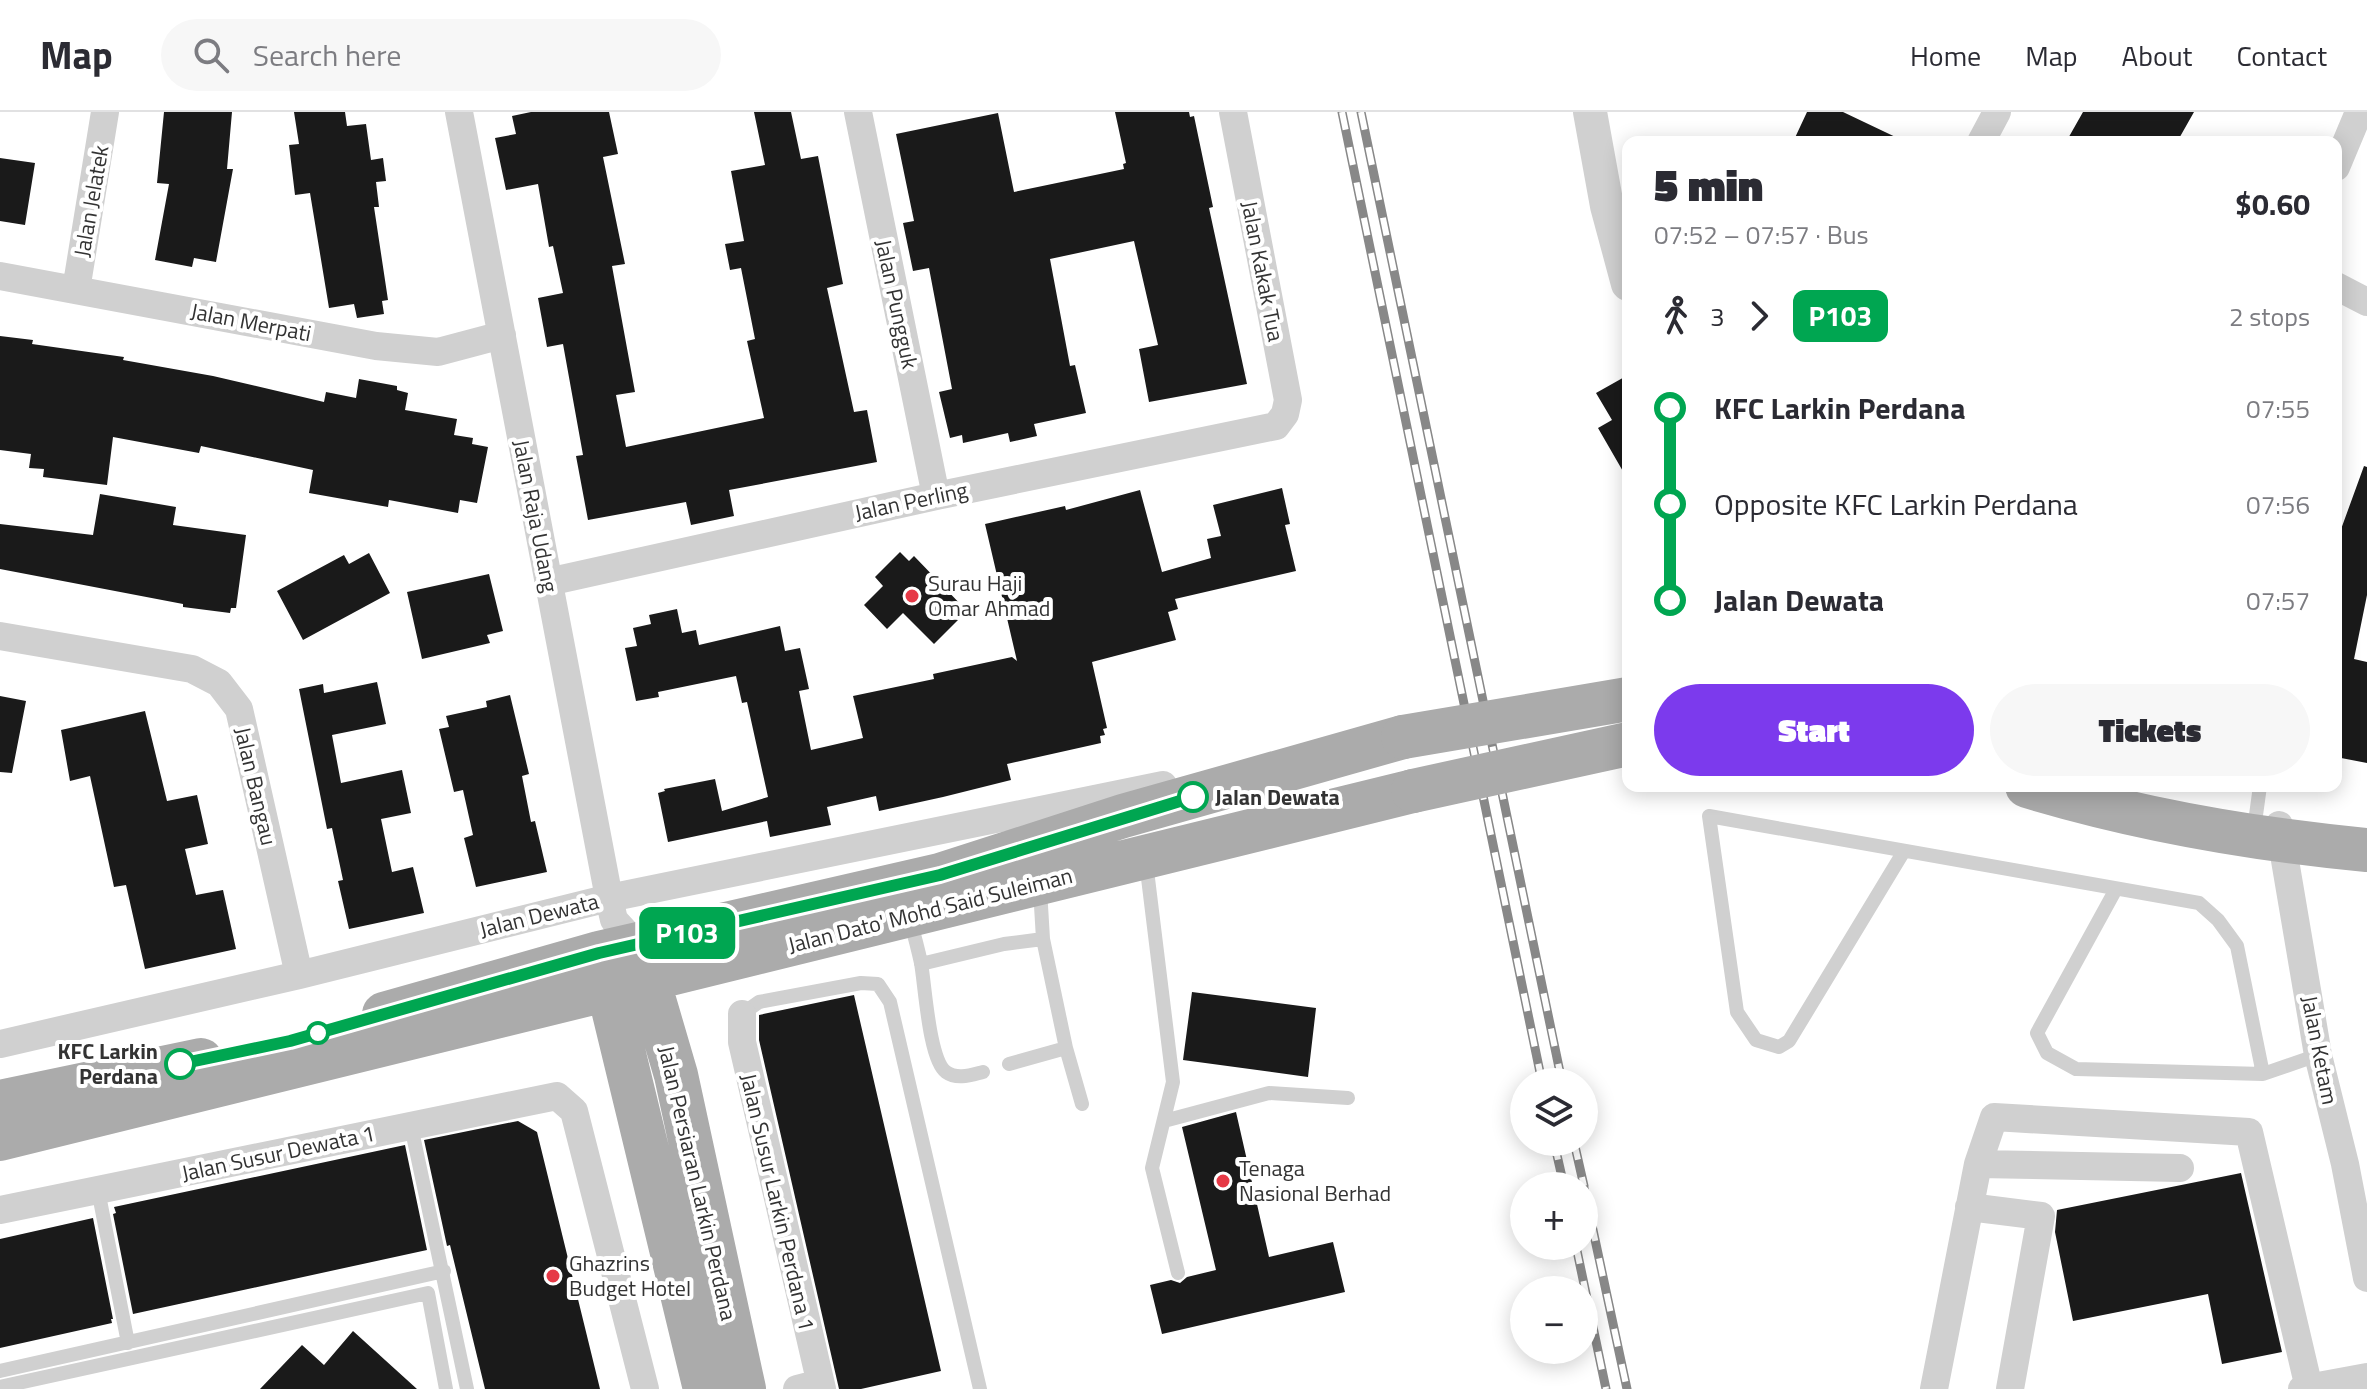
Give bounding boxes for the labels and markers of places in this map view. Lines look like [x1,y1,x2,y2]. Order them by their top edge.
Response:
place label: Surau Haji Omar Ahmad [928,566,1050,625]
marker: Surau Haji Omar Ahmad [903,587,921,605]
place label: Jalan Dewata [1215,780,1340,814]
marker: Jalan Dewata [1178,782,1208,812]
unlabelled marker [307,1022,329,1044]
place label: KFC Larkin Perdana [58,1034,158,1093]
marker: KFC Larkin Perdana [165,1049,195,1079]
place label: Tenaga Nasional Berhad [1239,1151,1391,1210]
marker: Tenaga Nasional Berhad [1214,1172,1232,1190]
place label: Ghazrins Budget Hotel [569,1246,691,1305]
marker: Ghazrins Budget Hotel [544,1267,562,1285]

